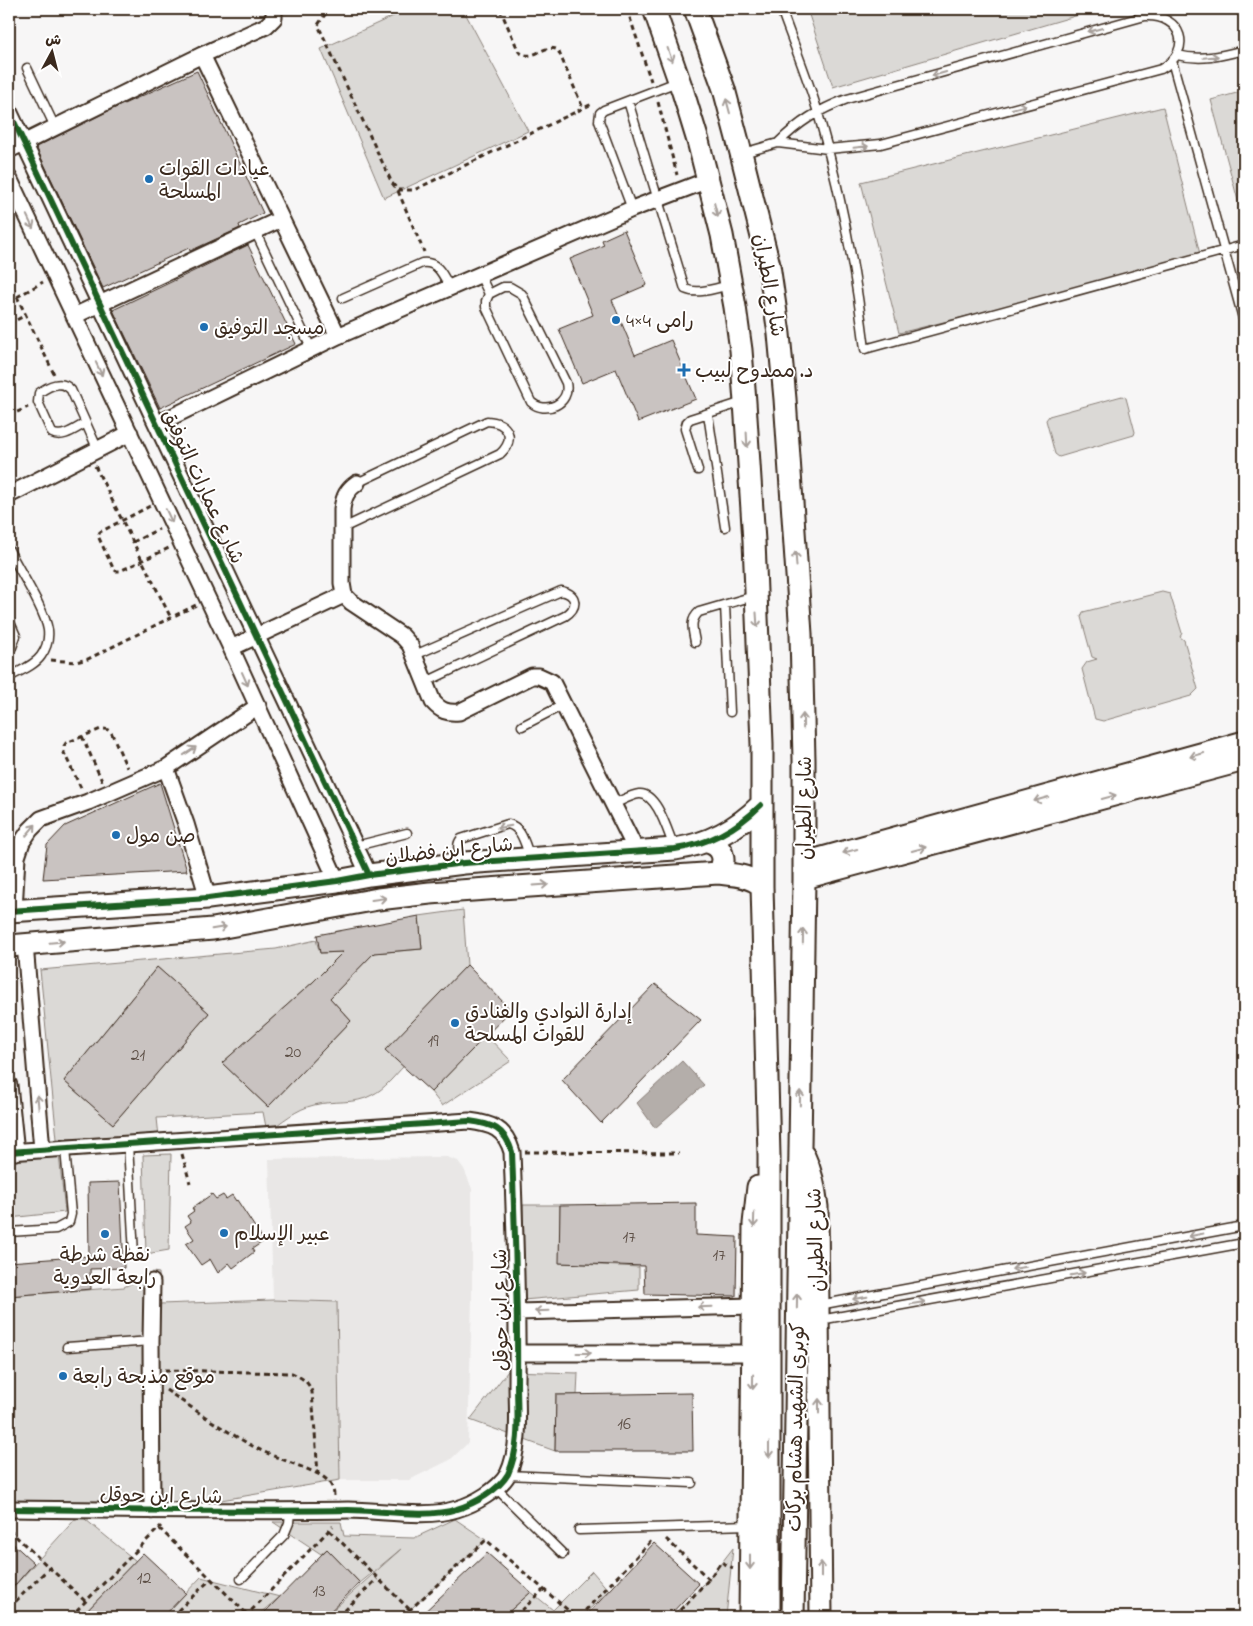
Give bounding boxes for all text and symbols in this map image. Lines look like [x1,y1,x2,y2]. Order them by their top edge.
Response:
one-way arrow [1088,25,1104,35]
north arrow [28,28,78,78]
text: ش [44,29,62,52]
one-way arrow [666,46,676,62]
one-way arrow [1203,52,1219,62]
one-way arrow [931,69,947,79]
one-way arrow [723,98,733,114]
one-way arrow [1010,102,1026,112]
one-way arrow [853,142,869,152]
place label: عيادات القوات المسلحة [159,156,270,208]
marker: عيادات القوات المسلحة [143,173,155,185]
one-way arrow [712,202,721,218]
one-way arrow [25,215,35,230]
street label: شارع الطيران [744,232,791,339]
place label: رامى 4×4 [626,308,694,337]
marker: رامى 4×4 [610,314,622,326]
place label: مسجد التوفيق [214,315,324,344]
marker: مسجد التوفيق [198,321,210,333]
place label: د. ممدوح لبيب [695,358,814,387]
one-way arrow [95,361,105,376]
marker: د. ممدوح لبيب [677,363,691,377]
street label: شارع عمارات التوفيق [153,405,250,569]
one-way arrow [742,432,751,448]
one-way arrow [165,508,174,523]
one-way arrow [791,551,800,567]
one-way arrow [752,612,762,628]
one-way arrow [241,671,251,686]
one-way arrow [798,713,808,730]
one-way arrow [183,746,197,756]
one-way arrow [1190,751,1206,761]
street label: شارع الطيران [792,756,821,860]
one-way arrow [1101,791,1117,801]
one-way arrow [1033,794,1049,804]
one-way arrow [496,822,512,832]
place label: صن مول [126,823,196,852]
one-way arrow [25,824,36,837]
marker: صن مول [110,829,122,841]
street label: شارع ابن فضلان [384,831,515,874]
one-way arrow [910,843,926,853]
one-way arrow [843,847,859,856]
one-way arrow [533,881,549,890]
one-way arrow [371,894,387,904]
one-way arrow [211,923,227,933]
one-way arrow [798,928,808,944]
one-way arrow [49,937,65,946]
place label: إدارة النوادي والفنادق للقوات المسلحة [465,999,632,1051]
marker: إدارة النوادي والفنادق للقوات المسلحة [449,1017,461,1029]
house number: 19 [427,1029,439,1055]
house number: 20 [285,1040,302,1066]
house number: 21 [131,1043,146,1069]
one-way arrow [795,1091,805,1107]
one-way arrow [33,1094,42,1110]
street label: شارع الطيران [801,1187,834,1292]
one-way arrow [749,1212,759,1228]
place label: عبير الإسلام [234,1221,329,1250]
house number: 17 [622,1225,636,1251]
marker: عبير الإسلام [218,1227,230,1239]
marker: نقطة شرطة رابعة العدوية [99,1228,111,1240]
one-way arrow [1189,1231,1205,1240]
place label: نقطة شرطة رابعة العدوية [54,1242,156,1294]
house number: 17 [712,1243,726,1269]
street label: شارع ابن حوقل [487,1248,518,1371]
one-way arrow [1012,1264,1028,1274]
one-way arrow [1070,1268,1086,1278]
one-way arrow [793,1293,802,1309]
one-way arrow [852,1293,868,1303]
one-way arrow [910,1297,926,1307]
one-way arrow [697,1302,713,1312]
one-way arrow [534,1307,550,1316]
street label: كوبرى الشهيد هشام بركات [781,1322,814,1532]
one-way arrow [576,1348,592,1358]
place label: موقع مذبحة رابعة [73,1364,215,1393]
marker: موقع مذبحة رابعة [57,1370,69,1382]
one-way arrow [748,1374,758,1390]
one-way arrow [814,1398,824,1414]
house number: 16 [617,1412,631,1438]
one-way arrow [764,1442,774,1458]
street label: شارع ابن حوقل [99,1482,222,1513]
one-way arrow [745,1554,755,1570]
one-way arrow [816,1561,826,1577]
house number: 12 [137,1566,151,1592]
house number: 13 [312,1579,326,1605]

